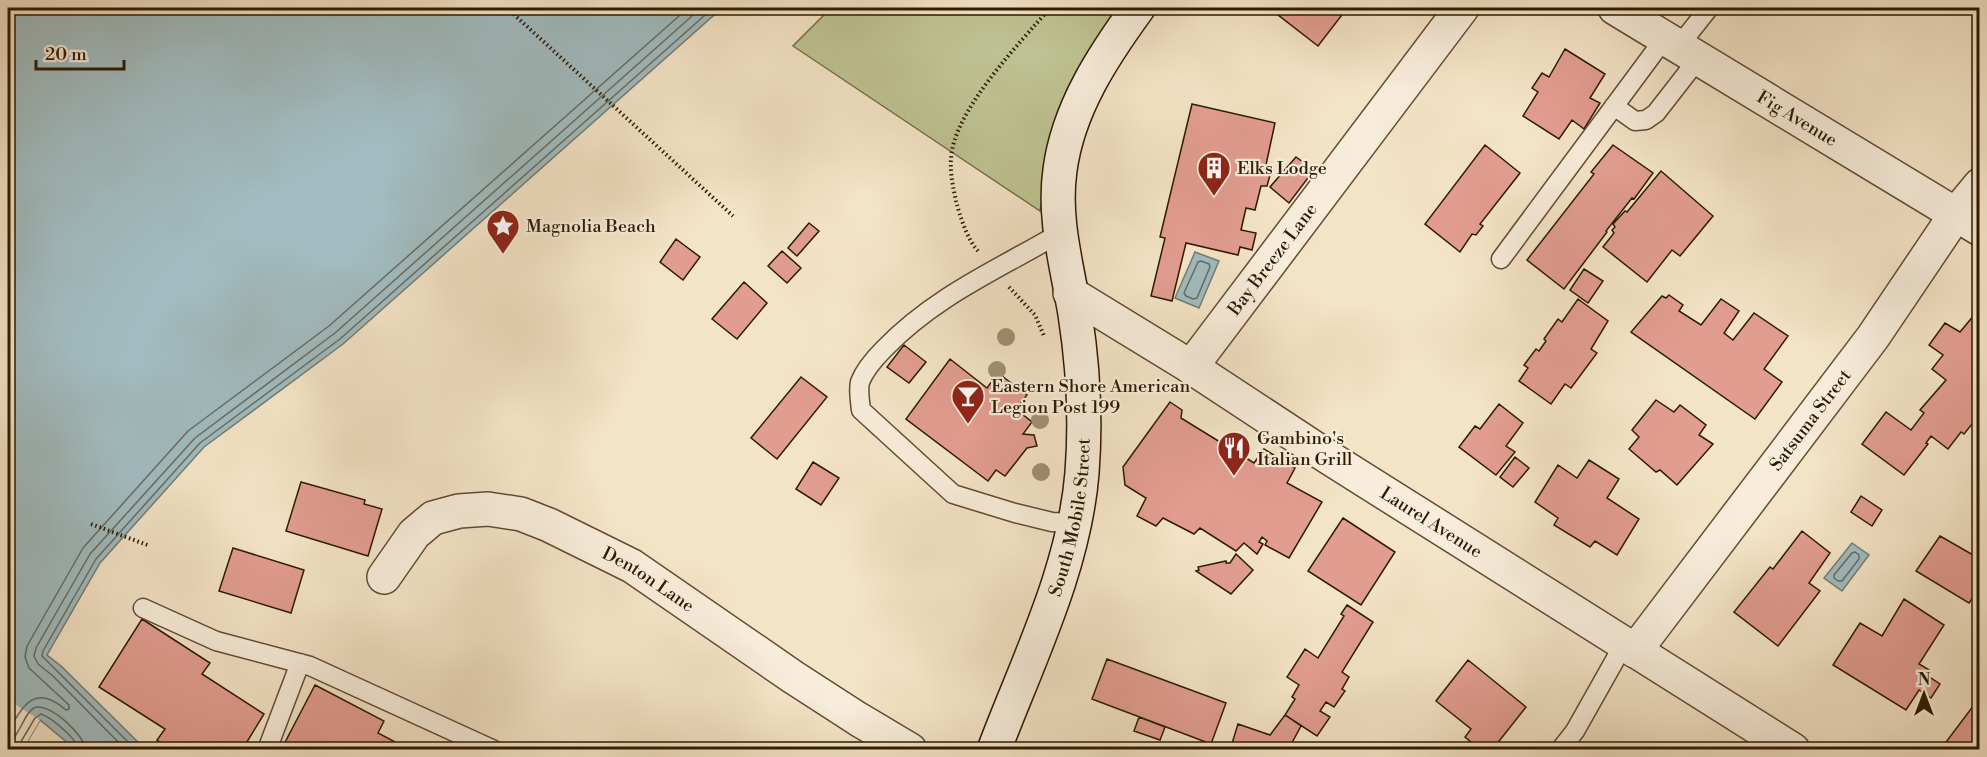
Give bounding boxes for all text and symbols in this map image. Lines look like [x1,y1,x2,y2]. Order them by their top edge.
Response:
scale bar [36,33,124,71]
text: 20 m [45,43,87,66]
street label: Fig Avenue [1752,86,1841,152]
building icon: Elks Lodge [1196,150,1232,197]
place label: Elks Lodge [1237,157,1327,180]
street label: Bay Breeze Lane [1222,199,1323,321]
place icon: Magnolia Beach [485,208,521,255]
place label: Magnolia Beach [526,215,656,238]
street label: Satsuma Street [1765,364,1857,476]
place label: Eastern Shore American Legion Post 199 [991,375,1190,419]
bar icon: Eastern Shore American Legion Post 199 [950,378,986,425]
place label: Gambino's Italian Grill [1257,427,1353,471]
restaurant icon: Gambino's Italian Grill [1216,430,1252,477]
street label: South Mobile Street [1044,437,1096,600]
street label: Laurel Avenue [1376,482,1487,563]
street label: Denton Lane [598,542,699,618]
north arrow [1894,664,1954,724]
text: N [1918,670,1931,690]

